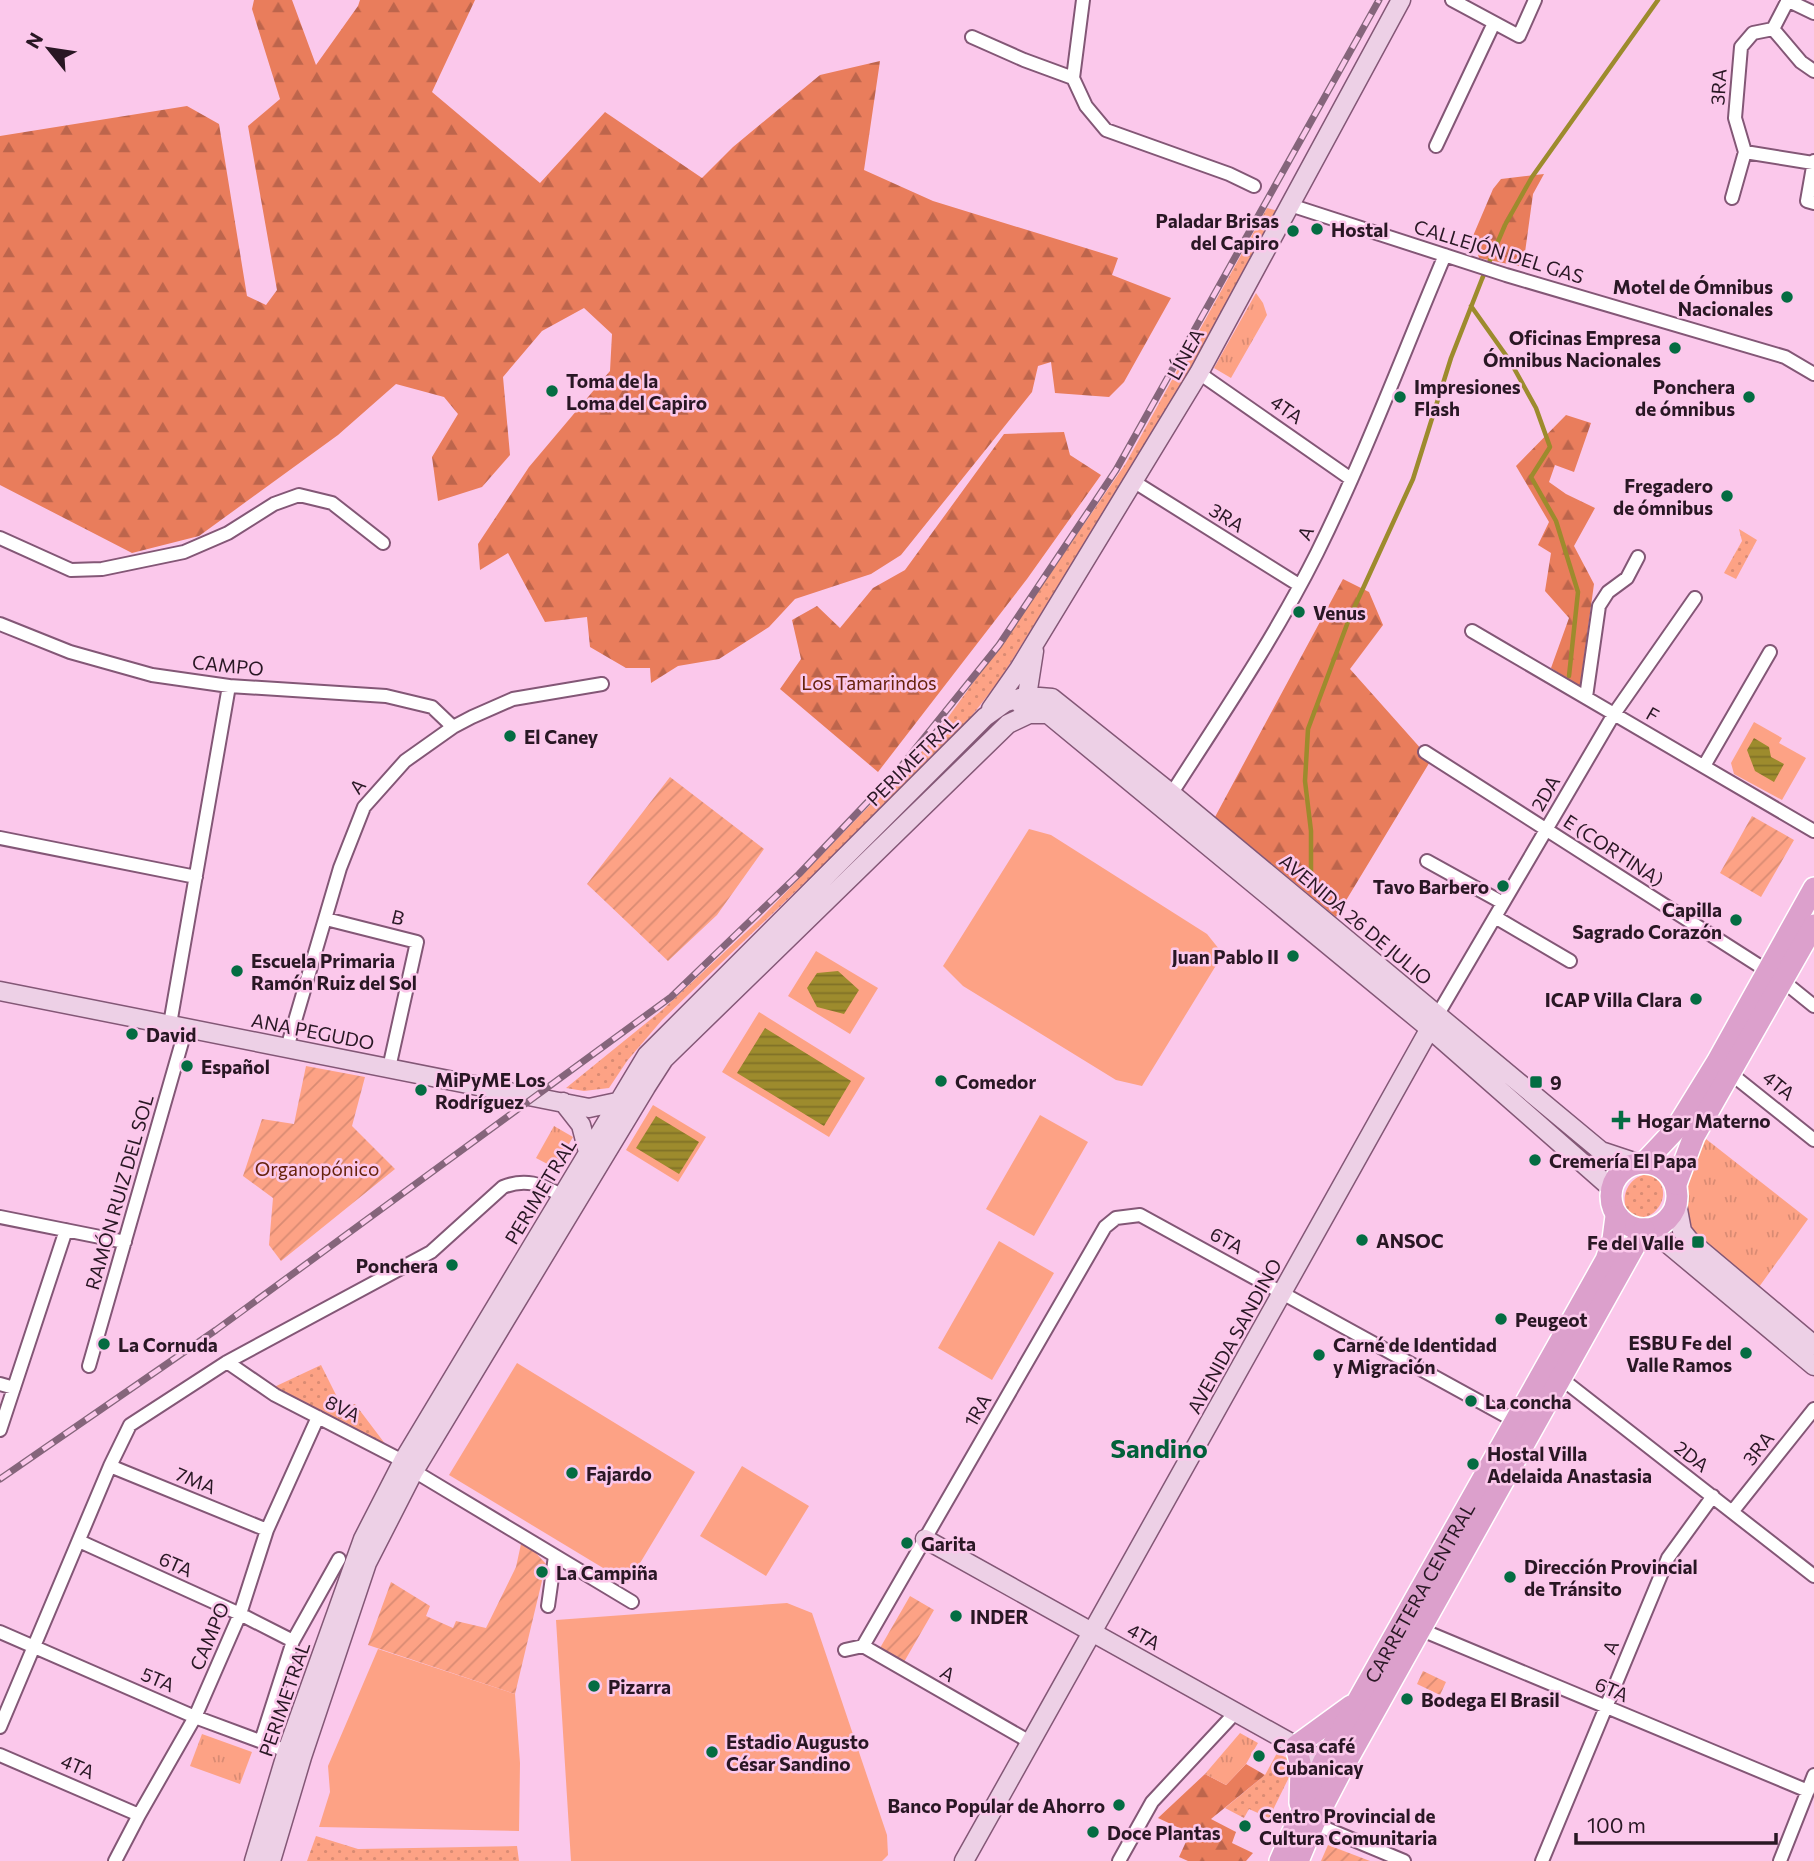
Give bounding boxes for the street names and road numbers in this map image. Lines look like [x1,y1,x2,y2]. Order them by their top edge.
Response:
street label: 3RA [1705,68,1731,106]
street label: CALLEJÓN DEL GAS [1411,213,1587,288]
street label: LÍNEA [1162,324,1208,384]
street label: 4TA [1266,390,1308,428]
street label: 3RA [1205,498,1249,536]
street label: A [1292,522,1318,544]
street label: CAMPO [191,650,265,680]
street label: F [1643,701,1664,727]
street label: PERIMETRAL [862,709,963,810]
street label: 2DA [1526,771,1564,815]
street label: A [344,774,370,798]
street label: E (CORTINA) [1560,809,1668,891]
street label: AVENIDA 26 DE JULIO [1275,849,1437,989]
street label: B [389,904,407,930]
street label: ANA PEGUDO [250,1008,376,1054]
street label: 4TA [1758,1065,1800,1105]
street label: RAMÓN RUIZ DEL SOL [79,1091,158,1292]
street label: PERIMETRAL [499,1134,581,1248]
street label: 6TA [1206,1222,1248,1258]
street label: AVENIDA SANDINO [1182,1255,1286,1417]
street label: 8VA [322,1390,364,1426]
street label: 1RA [959,1390,995,1430]
street label: 3RA [1738,1427,1778,1469]
street label: 2DA [1670,1436,1714,1476]
street label: 7MA [173,1462,219,1498]
street label: CARRETERA CENTRAL [1359,1498,1479,1686]
street label: 6TA [156,1546,196,1582]
street label: CAMPO [184,1598,234,1674]
street label: 4TA [1123,1618,1165,1654]
street label: A [1597,1637,1623,1657]
street label: PERIMETRAL [254,1639,314,1759]
street label: A [937,1660,959,1686]
street label: 5TA [138,1662,178,1696]
street label: 6TA [1592,1672,1632,1706]
street label: 4TA [58,1749,98,1783]

